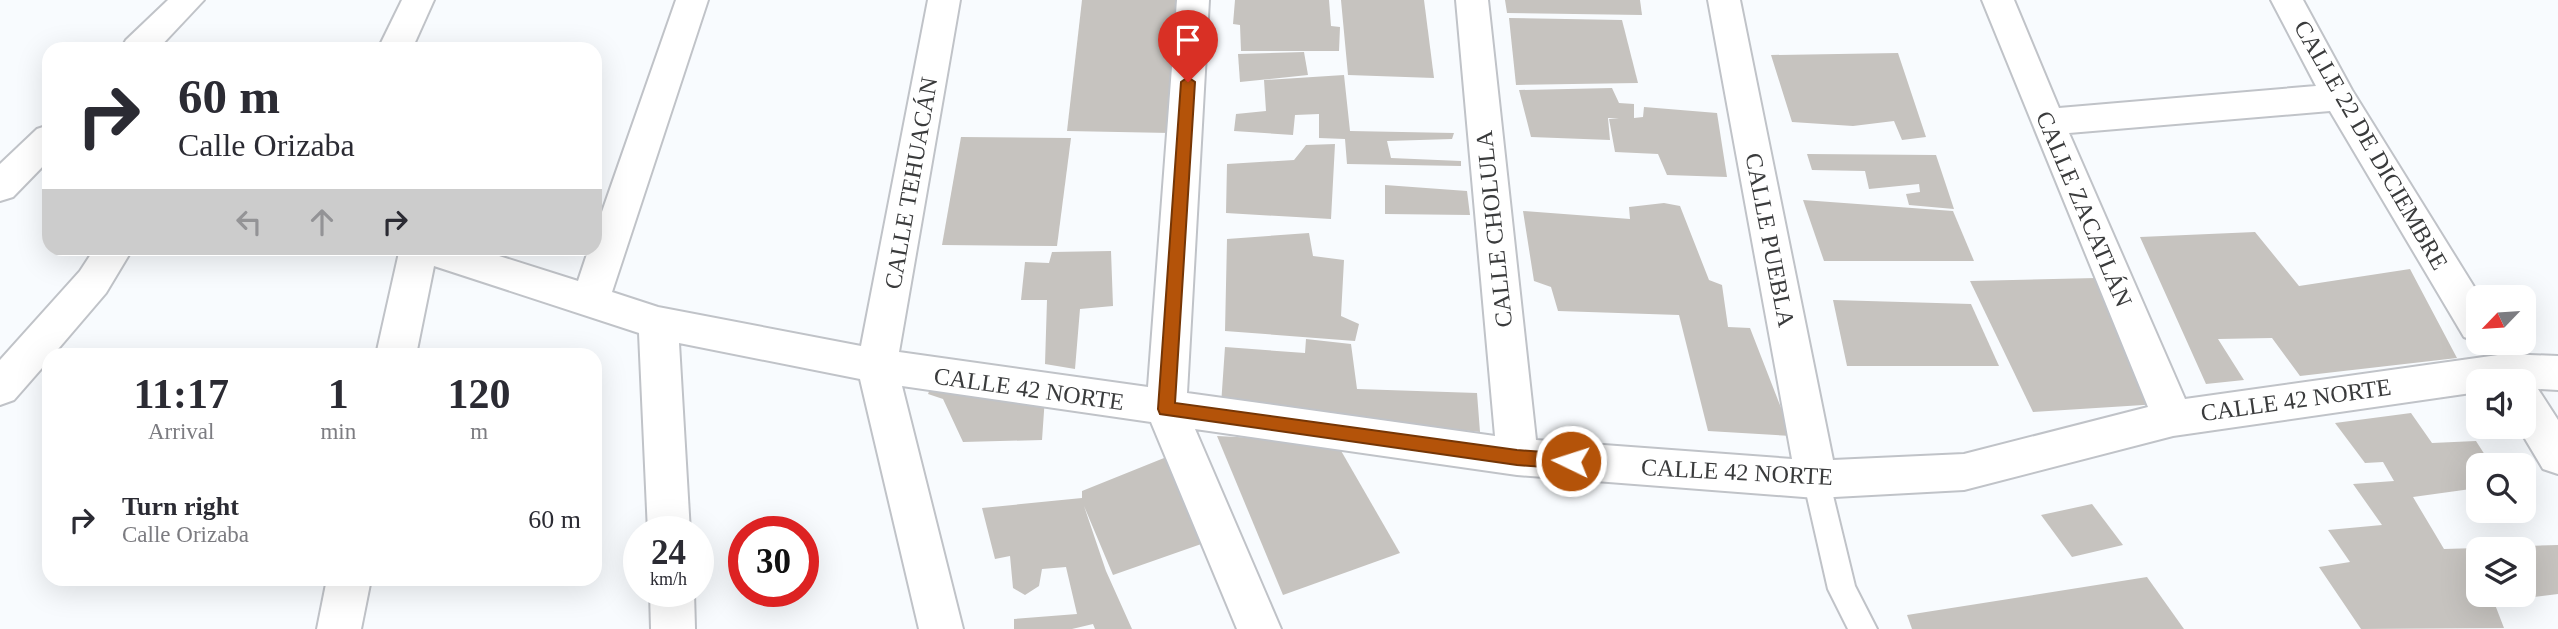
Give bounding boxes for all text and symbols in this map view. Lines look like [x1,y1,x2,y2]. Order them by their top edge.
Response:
pin [1158,10,1218,82]
street label: CALLE 22 DE DICIEMBRE [2289,16,2453,274]
icon: arrive [1169,21,1207,59]
text: 60 m [178,69,280,124]
icon: right [63,70,154,161]
street label: CALLE TEHUACÁN [880,75,942,291]
street label: CALLE ZACATLÁN [2031,107,2137,311]
text: Calle Orizaba [178,127,355,163]
street label: CALLE CHOLULA [1471,129,1517,329]
street label: CALLE PUEBLA [1740,151,1800,330]
icon: left [230,203,268,241]
icon: ahead [303,203,341,241]
icon: right [376,203,414,241]
north arrow [2466,285,2536,355]
map controls [2466,285,2536,607]
street label: CALLE 42 NORTE [932,363,1126,415]
button: sound [2466,369,2536,439]
text: 11:17 [133,371,229,417]
text: 1 [328,371,349,417]
text: 120 [448,371,511,417]
street label: CALLE 42 NORTE [2199,374,2393,426]
text: Arrival [148,419,214,444]
text: min [320,419,356,444]
text: m [470,419,488,444]
position arrow [1534,424,1608,498]
button: search [2466,453,2536,523]
street label: CALLE 42 NORTE [1641,454,1833,490]
text: Turn right [122,492,239,521]
icon: right [63,501,101,539]
text: 60 m [528,505,581,534]
speed limit sign: 30 [728,516,819,607]
text: Calle Orizaba [122,522,249,547]
text: 24 [651,533,686,572]
button: layers [2466,537,2536,607]
text: km/h [650,569,687,589]

